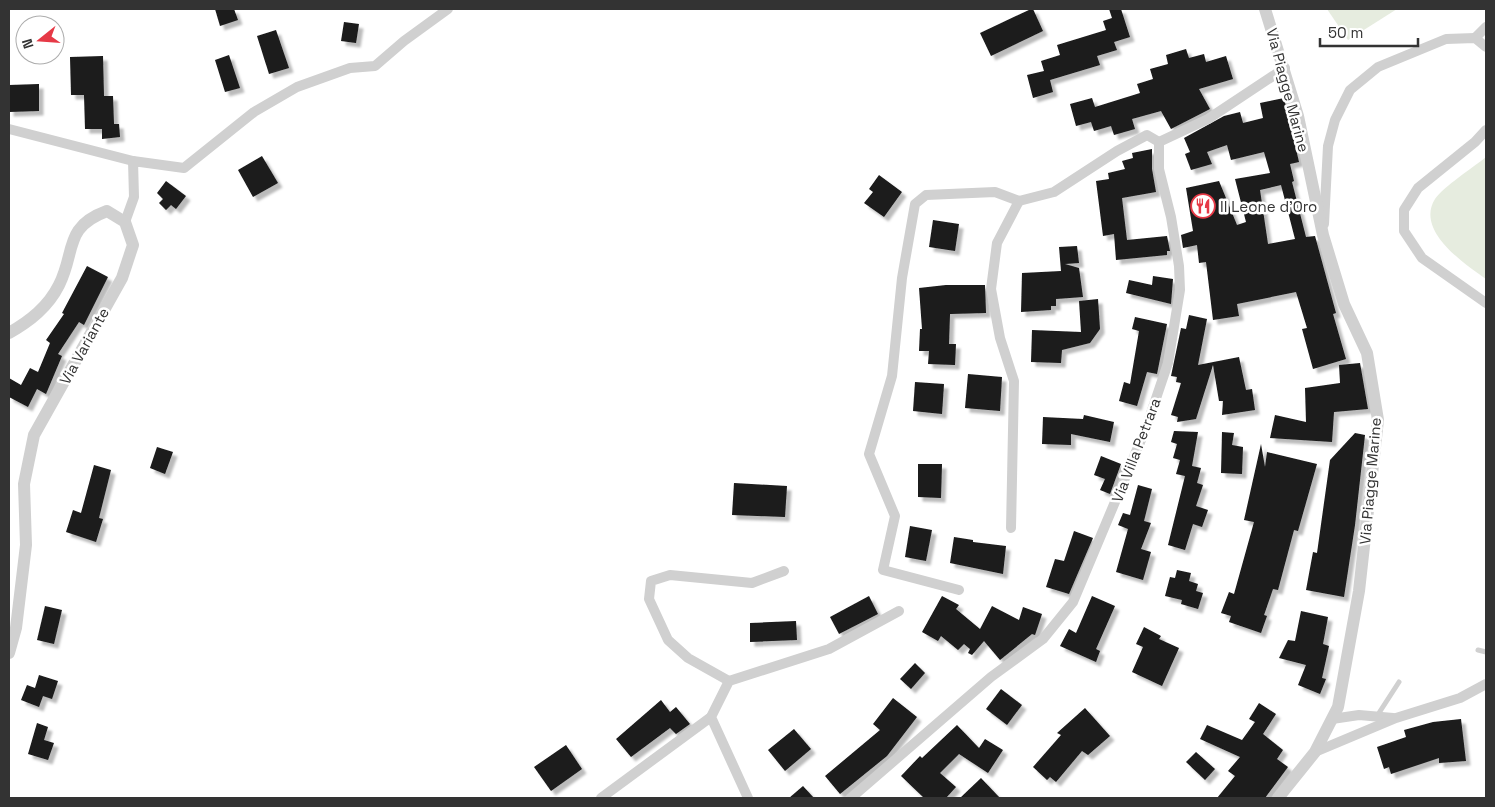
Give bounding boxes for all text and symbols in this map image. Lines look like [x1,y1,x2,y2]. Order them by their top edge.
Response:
north arrow [15,15,65,65]
scale bar [1320,15,1418,47]
text: 50 m [1328,23,1363,42]
street label: Via Piagge Marine [1262,26,1314,154]
text: N [18,37,38,51]
restaurant icon: Il Leone d'Oro [1190,193,1216,219]
place label: Il Leone d'Oro [1220,197,1317,216]
street label: Via Variante [55,304,113,388]
street label: Via Villa Petrara [1107,395,1165,505]
street label: Via Piagge Marine [1355,417,1385,545]

